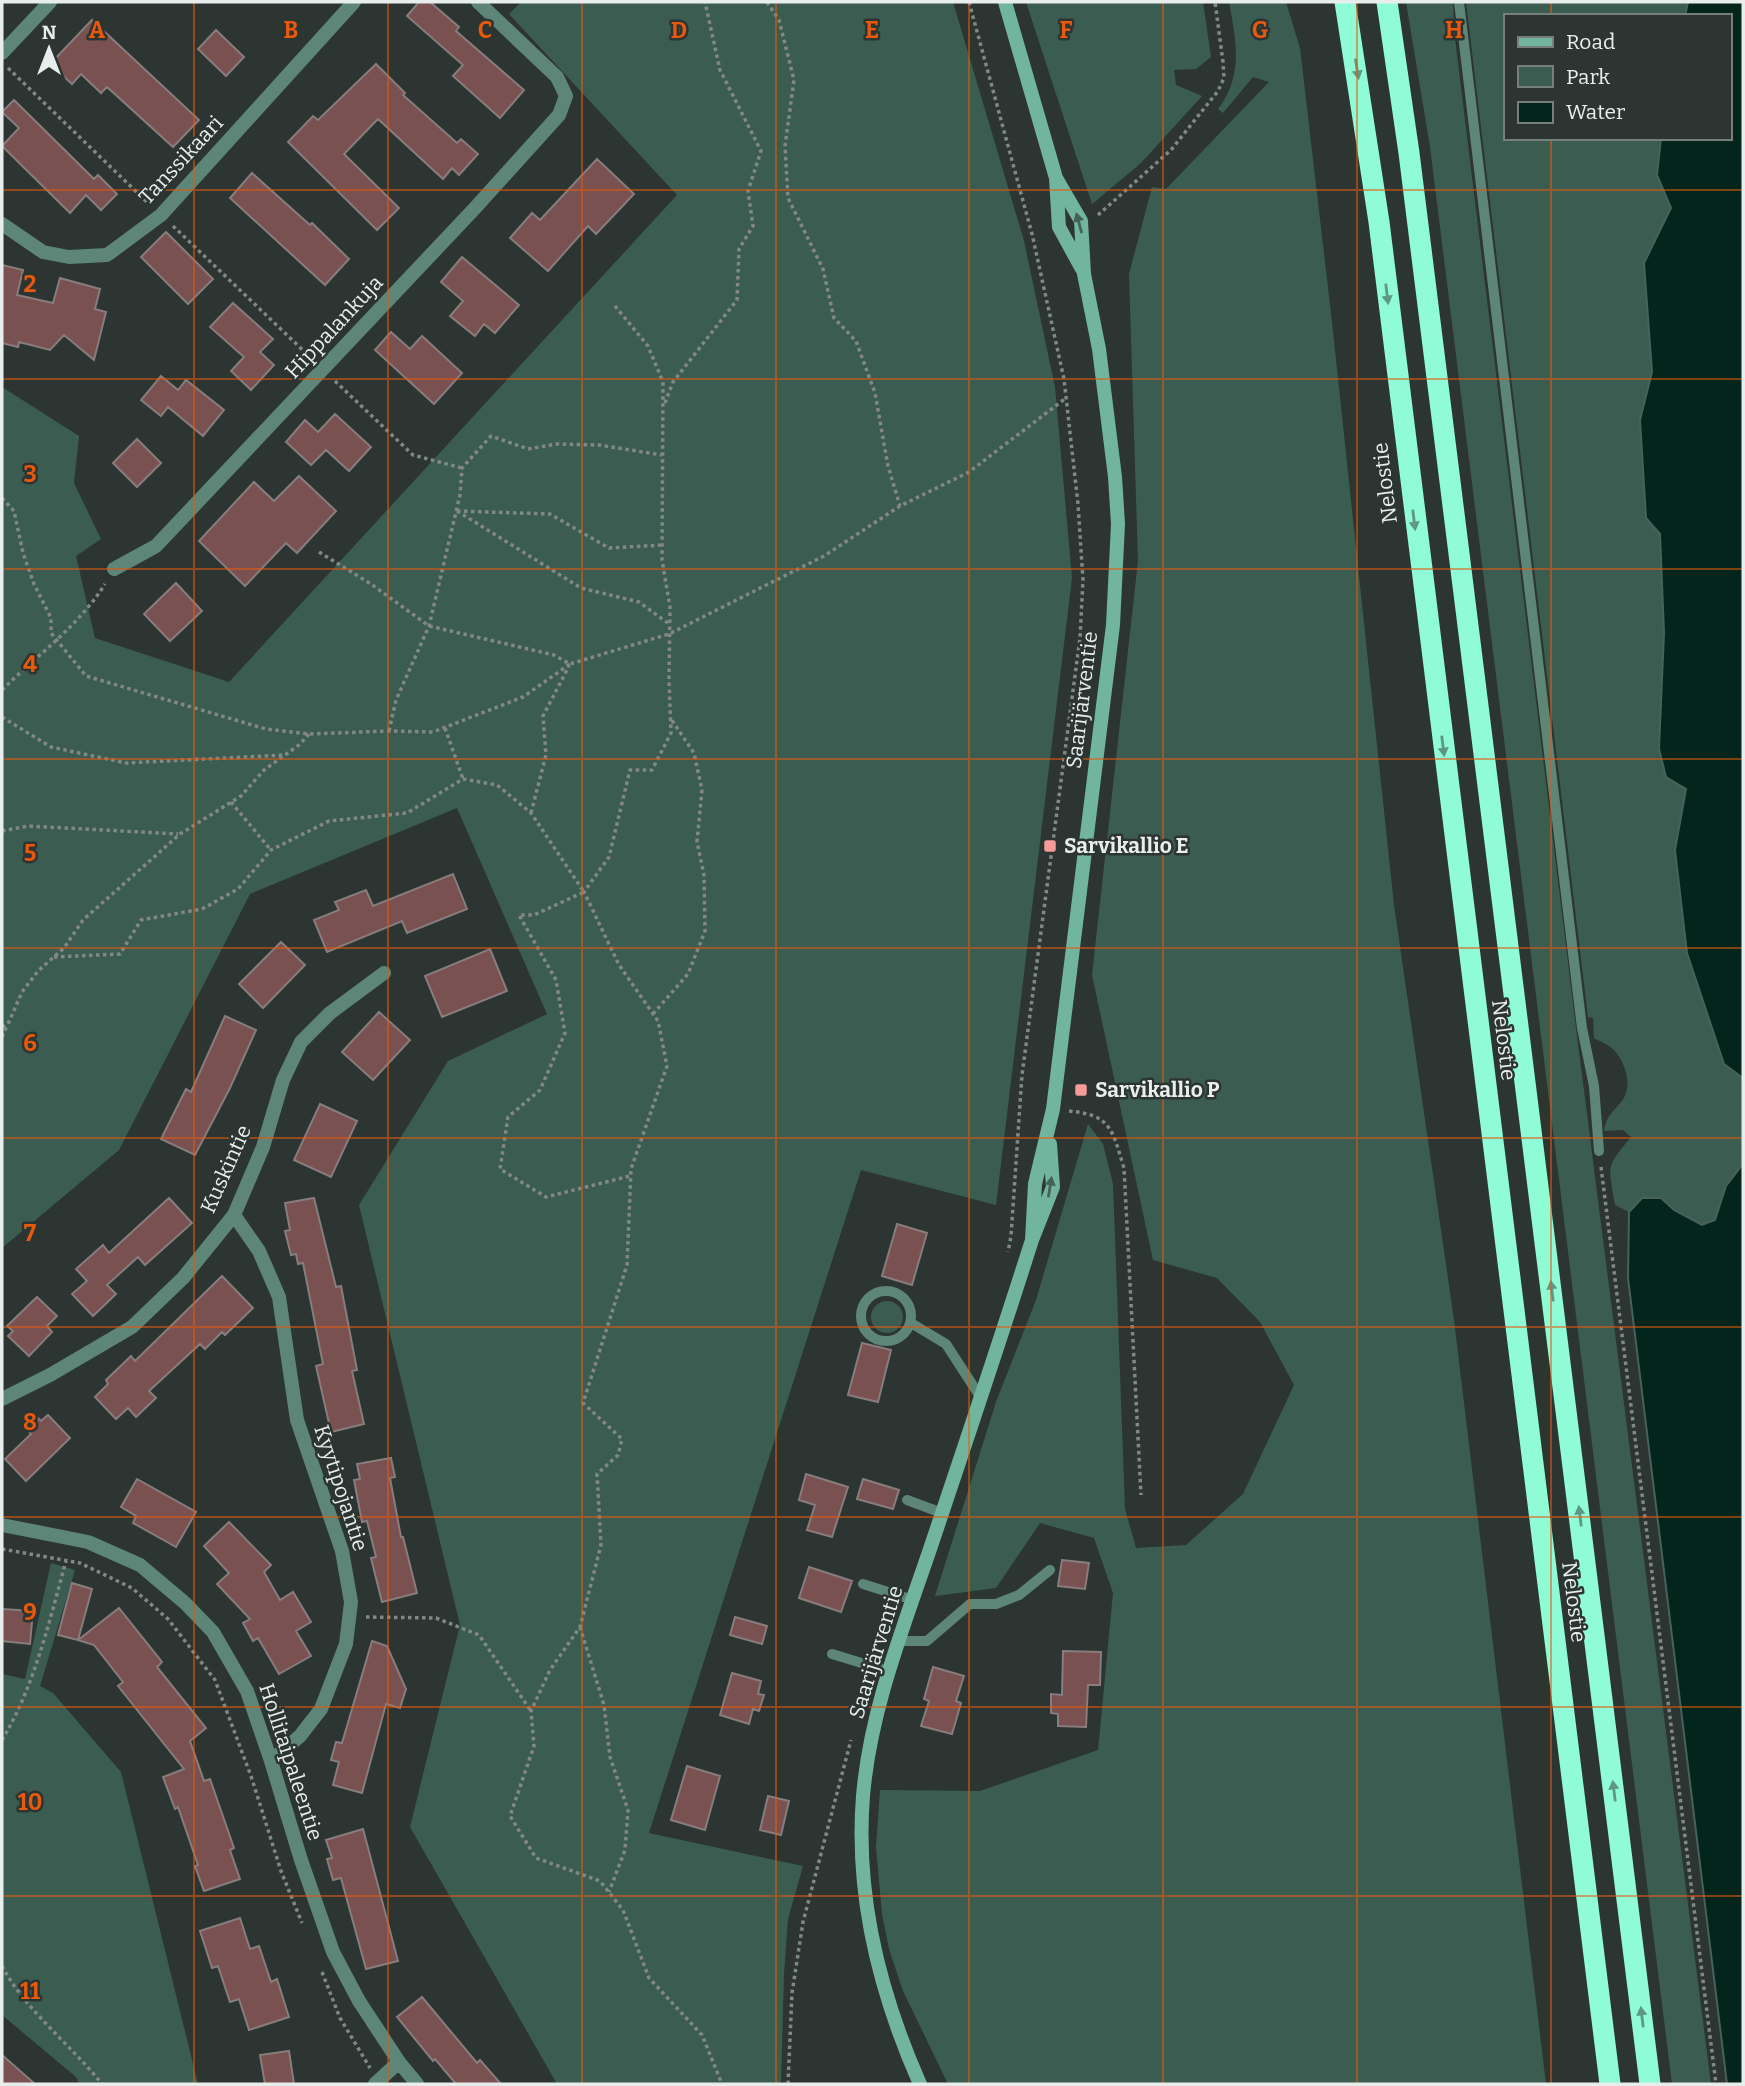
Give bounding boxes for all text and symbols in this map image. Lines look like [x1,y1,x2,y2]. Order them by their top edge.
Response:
north arrow [14,14,84,84]
legend [1504,14,1731,140]
text: A [89,16,106,44]
text: B [284,16,298,44]
text: C [478,16,492,44]
text: D [671,16,687,44]
text: E [865,16,879,44]
text: F [1060,16,1073,44]
text: G [1252,16,1269,44]
text: H [1445,16,1463,44]
text: N [42,21,57,44]
text: Road [1566,29,1615,55]
one-way arrow [1352,58,1363,80]
text: Park [1566,64,1610,90]
text: Water [1566,99,1625,125]
street label: Tanssikaari [133,110,229,210]
one-way arrow [1073,212,1084,234]
text: 2 [24,270,37,298]
street label: Hippalankuja [280,270,389,384]
one-way arrow [1382,284,1393,306]
street label: Nelostie [1367,441,1403,525]
text: 3 [23,460,37,488]
one-way arrow [1409,509,1420,531]
street label: Saarijärventie [1061,630,1103,770]
text: 4 [23,650,37,678]
one-way arrow [1437,735,1448,757]
place label: Sarvikallio E [1064,833,1188,859]
marker: Sarvikallio E [1042,838,1058,854]
text: 5 [24,839,36,867]
street label: Nelostie [1486,998,1522,1082]
text: 6 [23,1029,37,1057]
place label: Sarvikallio P [1095,1077,1220,1103]
marker: Sarvikallio P [1073,1082,1089,1098]
street label: Kuskintie [195,1121,257,1217]
one-way arrow [1045,1176,1056,1198]
text: 7 [24,1219,37,1247]
one-way arrow [1546,1279,1557,1301]
text: 8 [23,1408,37,1436]
street label: Kyytipojantie [308,1422,374,1554]
one-way arrow [1574,1505,1585,1527]
street label: Nelostie [1556,1560,1592,1644]
street label: Saarijärventie [843,1582,909,1722]
text: 9 [23,1598,37,1626]
street label: Hollitaipaleentie [253,1680,329,1844]
one-way arrow [1608,1780,1619,1802]
text: 10 [18,1788,42,1816]
text: 11 [20,1977,40,2005]
one-way arrow [1636,2005,1647,2027]

